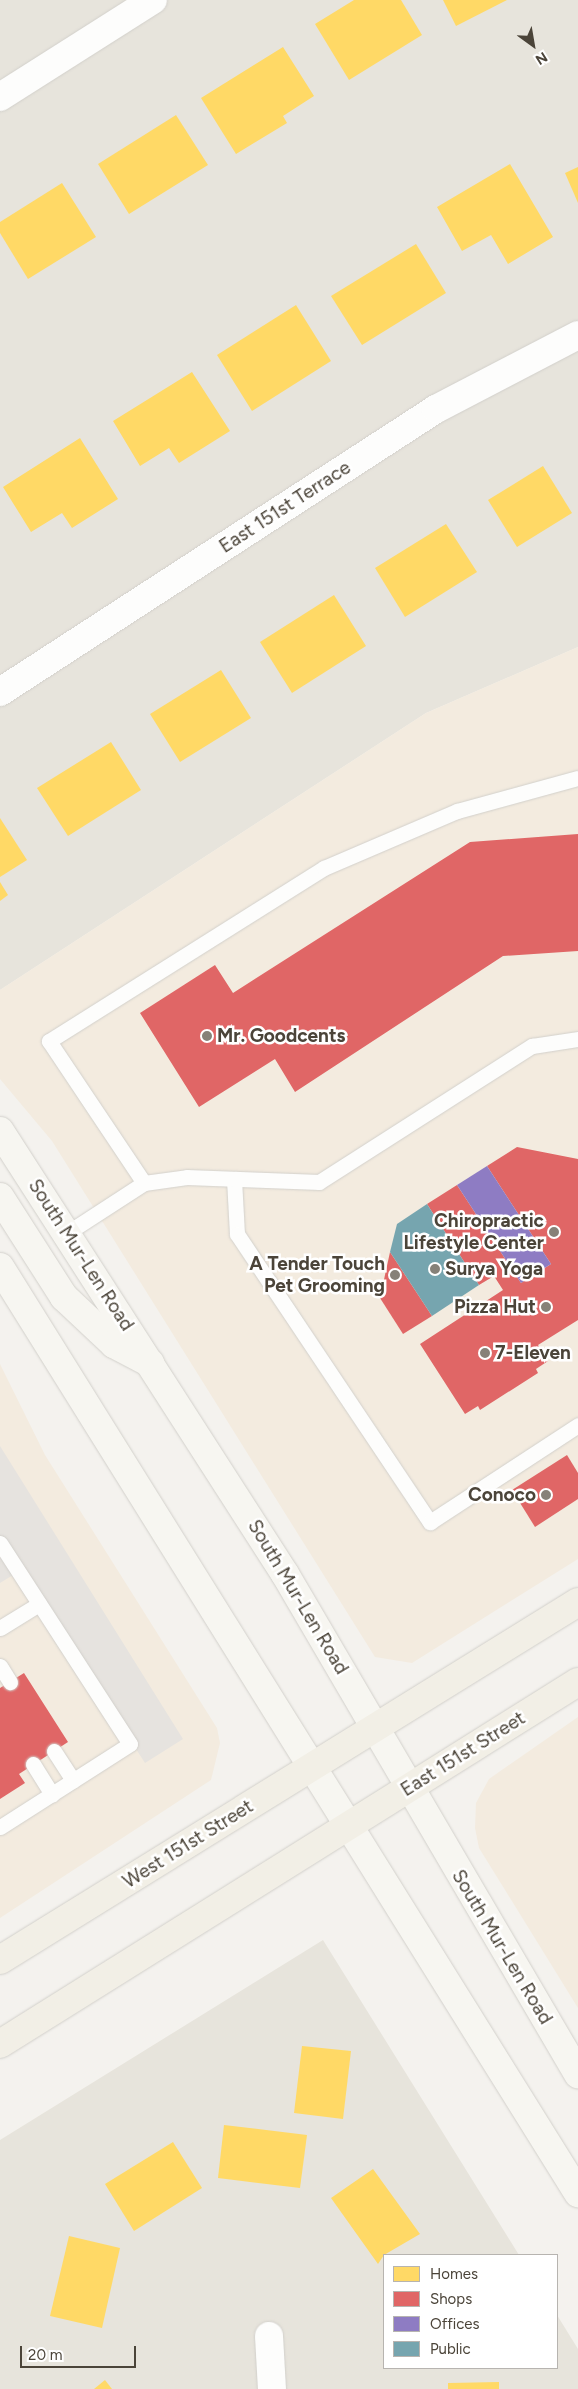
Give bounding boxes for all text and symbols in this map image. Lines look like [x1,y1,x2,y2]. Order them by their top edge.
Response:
north arrow [508,20,558,70]
text: N [532,48,550,68]
street label: East 151st Terrace [215,456,355,558]
place label: Mr. Goodcents [217,1025,345,1047]
marker: Mr. Goodcents [201,1030,213,1042]
street label: South Mur-Len Road [23,1175,139,1335]
place label: Chiropractic Lifestyle Center [404,1210,544,1254]
marker: Chiropractic Lifestyle Center [548,1226,560,1238]
place label: A Tender Touch Pet Grooming [249,1253,385,1297]
place label: Surya Yoga [445,1258,543,1280]
marker: Surya Yoga [429,1263,441,1275]
marker: A Tender Touch Pet Grooming [389,1269,401,1281]
place label: Pizza Hut [454,1296,536,1318]
marker: Pizza Hut [540,1301,552,1313]
place label: 7-Eleven [495,1342,571,1364]
marker: 7-Eleven [479,1347,491,1359]
place label: Conoco [468,1484,536,1506]
marker: Conoco [540,1489,552,1501]
street label: South Mur-Len Road [243,1516,353,1678]
street label: East 151st Street [397,1707,529,1801]
street label: West 151st Street [119,1795,257,1893]
street label: South Mur-Len Road [447,1866,557,2028]
legend [383,2254,558,2369]
text: Homes [430,2265,478,2283]
text: Shops [430,2290,472,2308]
text: Offices [430,2315,480,2333]
scale bar [22,2336,139,2368]
text: Public [430,2340,471,2358]
text: 20 m [28,2346,62,2364]

